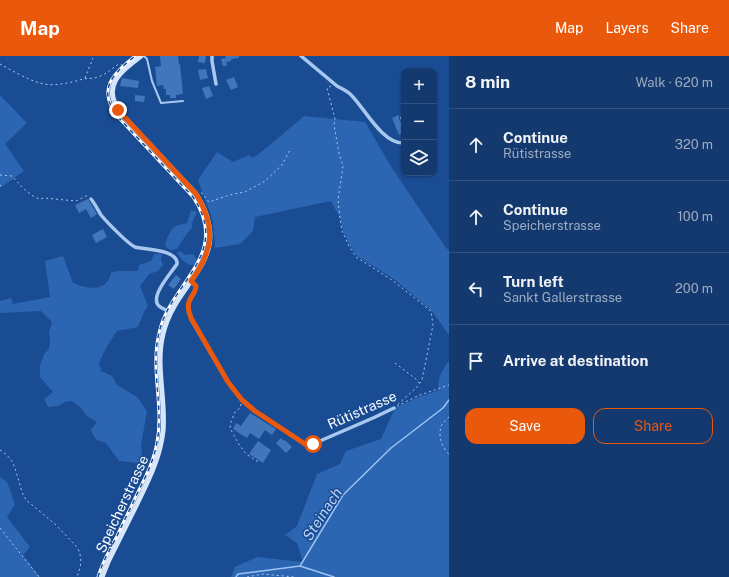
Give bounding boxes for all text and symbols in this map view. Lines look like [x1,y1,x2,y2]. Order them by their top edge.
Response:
text: Map [20,17,60,39]
text: Map [555,20,583,36]
text: Layers [605,20,649,36]
text: Share [671,20,709,36]
map controls [401,68,437,176]
button: + [401,68,437,104]
text: 8 min [465,72,510,92]
text: Walk · 620 m [635,75,713,90]
route end [109,101,127,119]
button: − [401,104,437,140]
text: Continue [503,129,568,146]
icon: ahead [465,134,487,156]
text: 320 m [675,137,713,152]
button: layers [401,140,437,176]
text: Rütistrasse [503,146,571,161]
text: Continue [503,201,568,218]
icon: ahead [465,206,487,228]
text: 100 m [677,209,713,224]
text: Speicherstrasse [503,218,601,233]
text: Turn left [503,273,564,290]
icon: left [465,278,487,300]
text: 200 m [675,281,713,296]
text: Sankt Gallerstrasse [503,290,622,305]
icon: arrive [465,350,487,372]
text: Arrive at destination [503,352,648,369]
street label: Rütistrasse [325,388,399,432]
button: Save [465,408,585,444]
button: Share [593,408,713,444]
route start [304,435,322,453]
street label: Speicherstrasse [92,453,152,555]
water label: Steinach [299,484,345,544]

